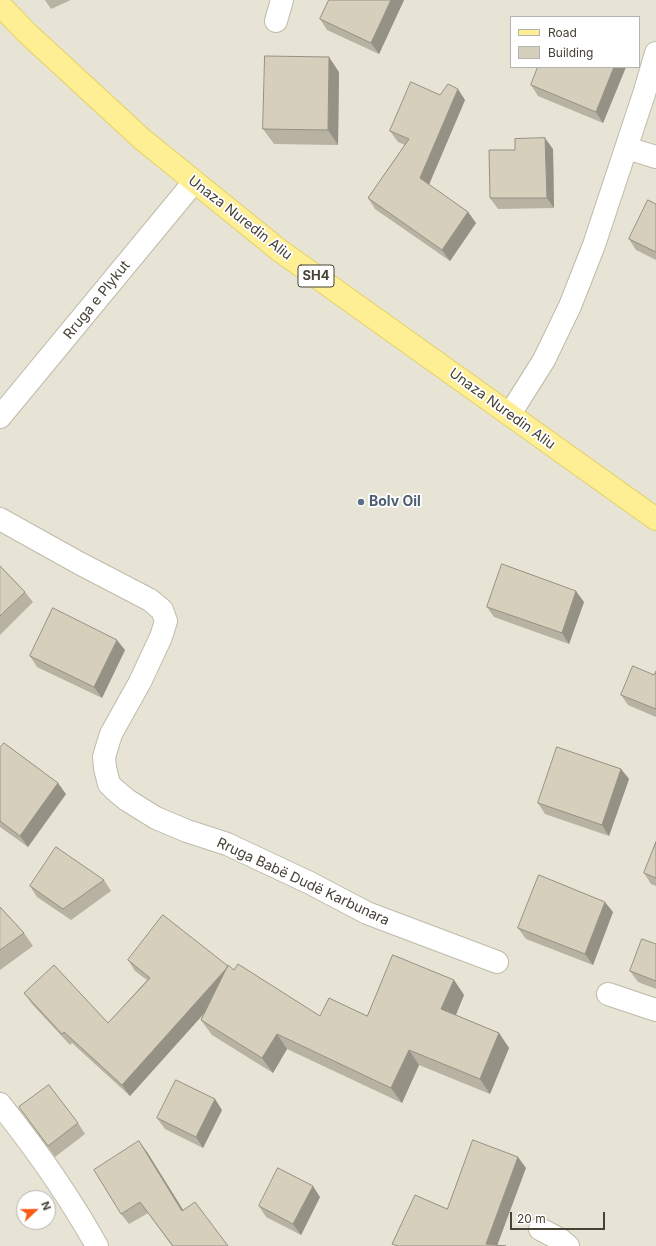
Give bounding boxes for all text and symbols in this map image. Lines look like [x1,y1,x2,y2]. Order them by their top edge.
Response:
legend [510,16,640,68]
text: Road [548,25,577,40]
text: Building [548,45,593,60]
street label: Unaza Nuredin Aliu [185,172,295,264]
street label: Rruga e Plykut [60,257,134,343]
road number: SH4 [298,265,334,287]
street label: Unaza Nuredin Aliu [446,365,558,453]
place label: Bolv Oil [369,494,421,510]
marker: Bolv Oil [356,497,366,507]
street label: Rruga Babë Dudë Karbunara [214,835,392,929]
north arrow [16,1190,56,1230]
text: N [38,1199,54,1212]
scale bar [512,1204,607,1230]
text: 20 m [517,1211,546,1226]

